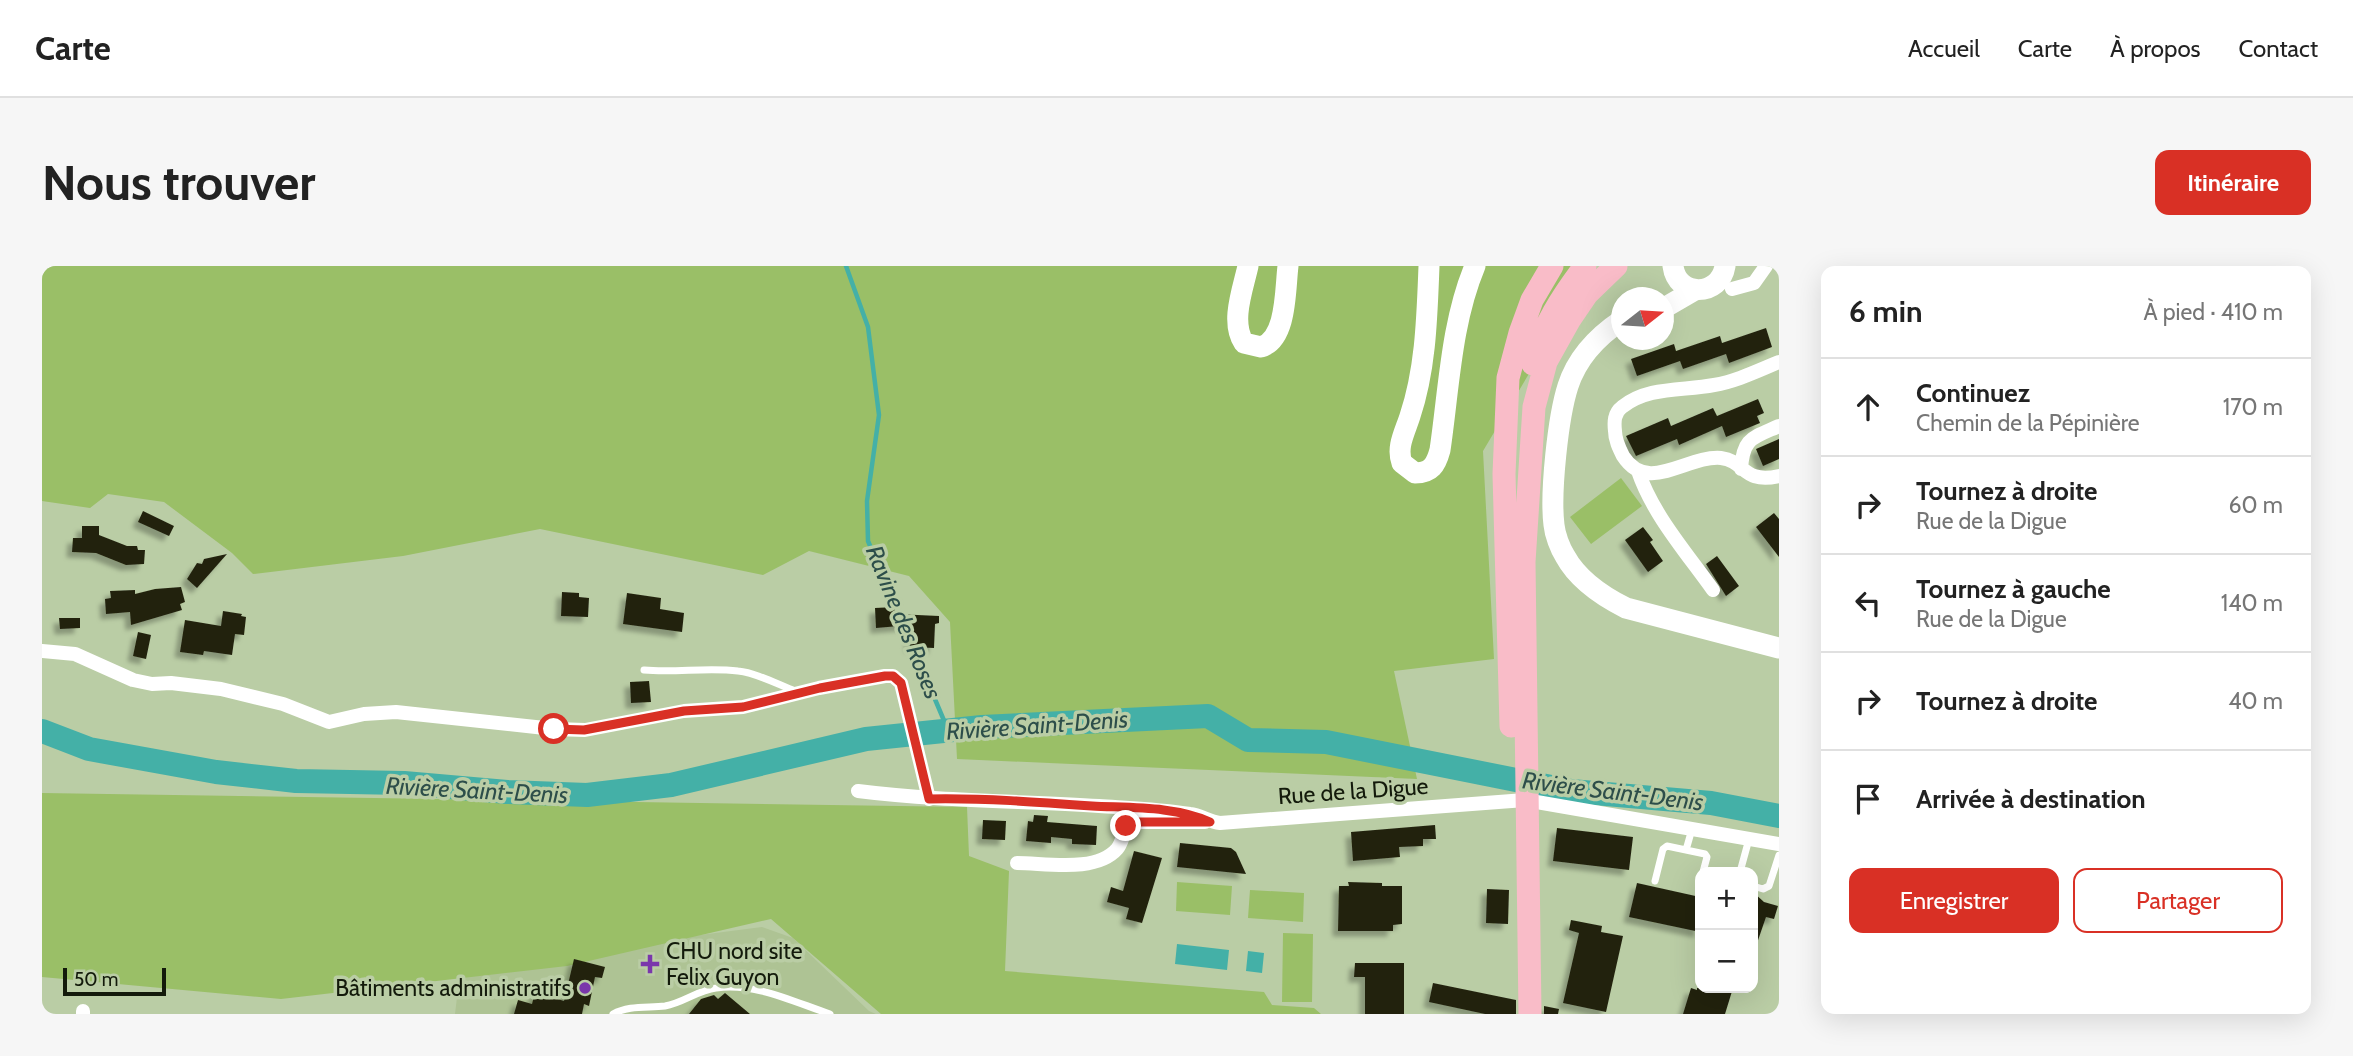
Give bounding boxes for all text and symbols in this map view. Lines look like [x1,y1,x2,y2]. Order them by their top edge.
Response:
text: Carte [35,28,111,68]
text: Accueil [1908,34,1980,63]
text: Carte [2018,34,2072,63]
text: À propos [2110,34,2201,63]
text: Contact [2239,34,2318,63]
button: Itinéraire [2155,150,2311,215]
text: Nous trouver [42,153,316,212]
north arrow [1611,287,1674,350]
text: 6 min [1849,293,1922,330]
text: À pied · 410 m [2143,298,2283,326]
text: Continuez [1916,377,2030,409]
icon: ahead [1849,388,1887,426]
text: 170 m [2223,393,2283,421]
text: Chemin de la Pépinière [1916,409,2139,437]
text: Tournez à droite [1916,475,2098,507]
icon: right [1849,486,1887,524]
text: 60 m [2229,491,2283,519]
text: Rue de la Digue [1916,507,2067,535]
water label: Ravine des Roses [860,541,948,703]
text: Tournez à gauche [1916,573,2111,605]
icon: left [1849,584,1887,622]
text: 140 m [2221,589,2283,617]
text: Rue de la Digue [1916,605,2067,633]
icon: right [1849,682,1887,720]
text: Tournez à droite [1916,685,2098,717]
text: 40 m [2228,687,2283,715]
water label: Rivière Saint-Denis [945,704,1129,746]
route start [538,713,569,744]
water label: Rivière Saint-Denis [1521,766,1705,816]
water label: Rivière Saint-Denis [385,771,569,809]
street label: Rue de la Digue [1277,772,1429,810]
icon: arrive [1849,780,1887,818]
text: Arrivée à destination [1916,783,2146,815]
route end [1110,810,1141,841]
map controls [1695,867,1758,993]
button: + [1695,867,1758,930]
button: Enregistrer [1849,868,2059,933]
button: Partager [2073,868,2283,933]
button: − [1695,930,1758,993]
place label: CHU nord site Felix Guyon [666,937,803,991]
marker: CHU nord site Felix Guyon [640,954,660,974]
scale bar [63,965,166,997]
text: 50 m [74,968,118,991]
place label: Bâtiments administratifs [335,974,571,1002]
marker: Bâtiments administratifs [577,980,593,996]

